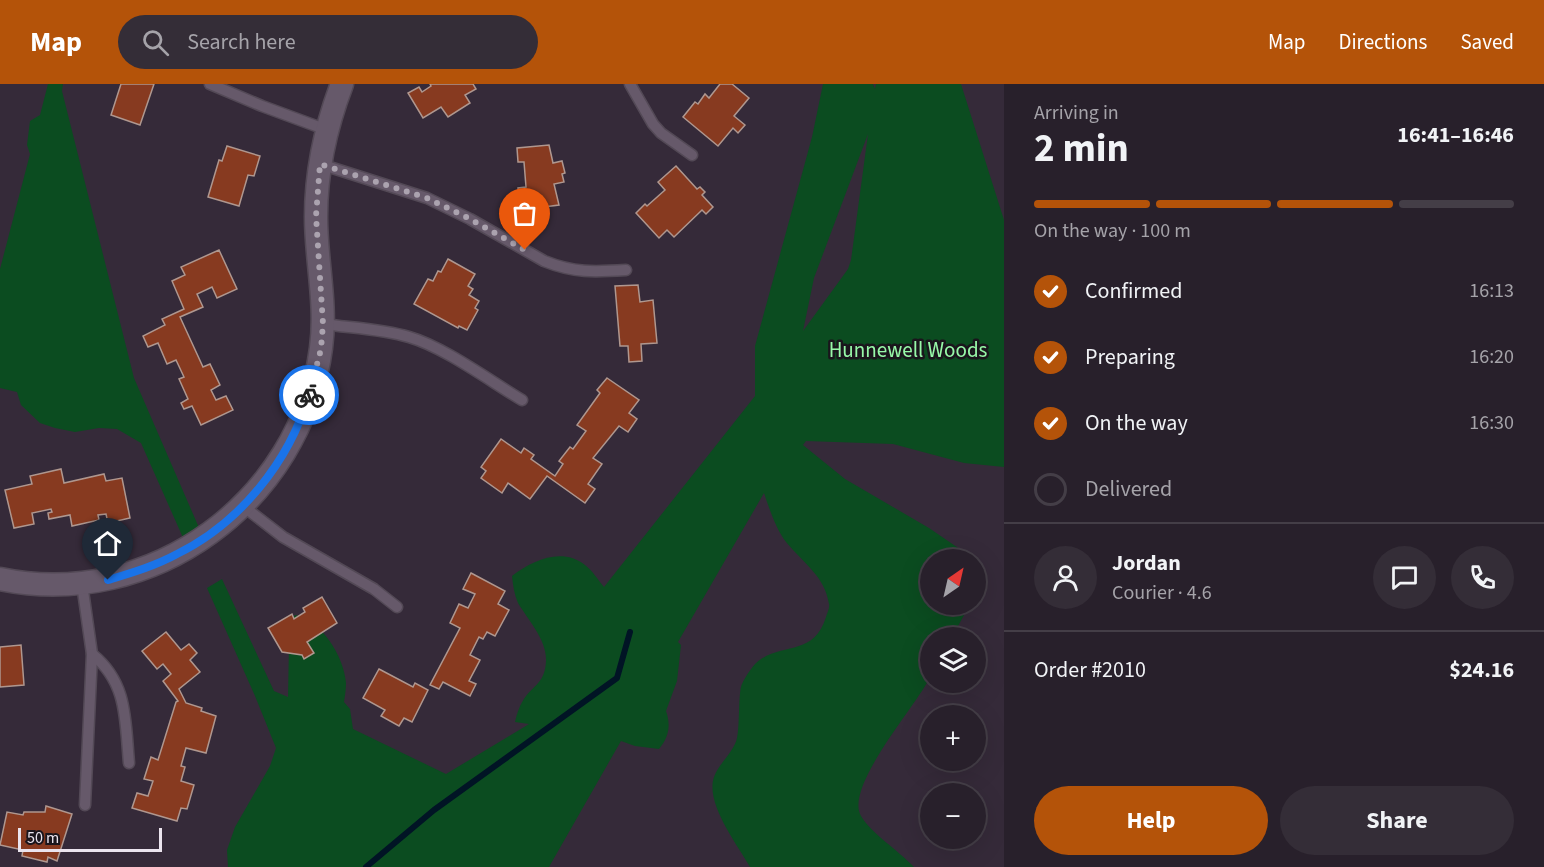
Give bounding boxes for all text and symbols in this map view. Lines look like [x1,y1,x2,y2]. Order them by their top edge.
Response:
search box [118,15,538,69]
text: Map [30,22,82,62]
icon: search [139,26,172,59]
text: Search here [187,26,296,58]
text: Map [1268,27,1306,57]
text: Directions [1339,27,1427,57]
text: Saved [1460,27,1514,57]
text: Arriving in [1034,99,1119,127]
text: 16:41–16:46 [1397,119,1514,151]
text: 2 min [1034,121,1129,177]
pin [499,188,550,250]
icon: bag [508,197,541,230]
text: On the way · 100 m [1034,217,1191,245]
icon: check [1034,275,1067,308]
text: Confirmed [1085,275,1182,307]
text: 16:13 [1469,277,1514,305]
park label: Hunnewell Woods [829,335,988,365]
icon: check [1034,341,1067,374]
text: Preparing [1085,341,1175,373]
text: 16:20 [1469,343,1514,371]
courier [279,365,339,425]
icon: bike [293,379,326,412]
icon: check [1034,407,1067,440]
text: On the way [1085,407,1188,439]
text: 16:30 [1469,409,1514,437]
text: Delivered [1085,473,1172,505]
pin [82,518,133,580]
icon: home [91,527,124,560]
button: person [1034,546,1097,609]
button: chat [1373,546,1436,609]
button: phone [1451,546,1514,609]
text: Jordan [1112,547,1181,579]
north arrow [920,549,986,615]
map controls [920,549,986,849]
text: Courier · 4.6 [1112,579,1212,607]
button: layers [920,627,986,693]
text: Order #2010 [1034,654,1146,686]
text: $24.16 [1449,654,1514,686]
button: + [920,705,986,771]
button: − [920,783,986,849]
button: Help [1034,786,1268,855]
button: Share [1280,786,1514,855]
scale bar [18,825,162,852]
text: 50 m [27,827,59,849]

